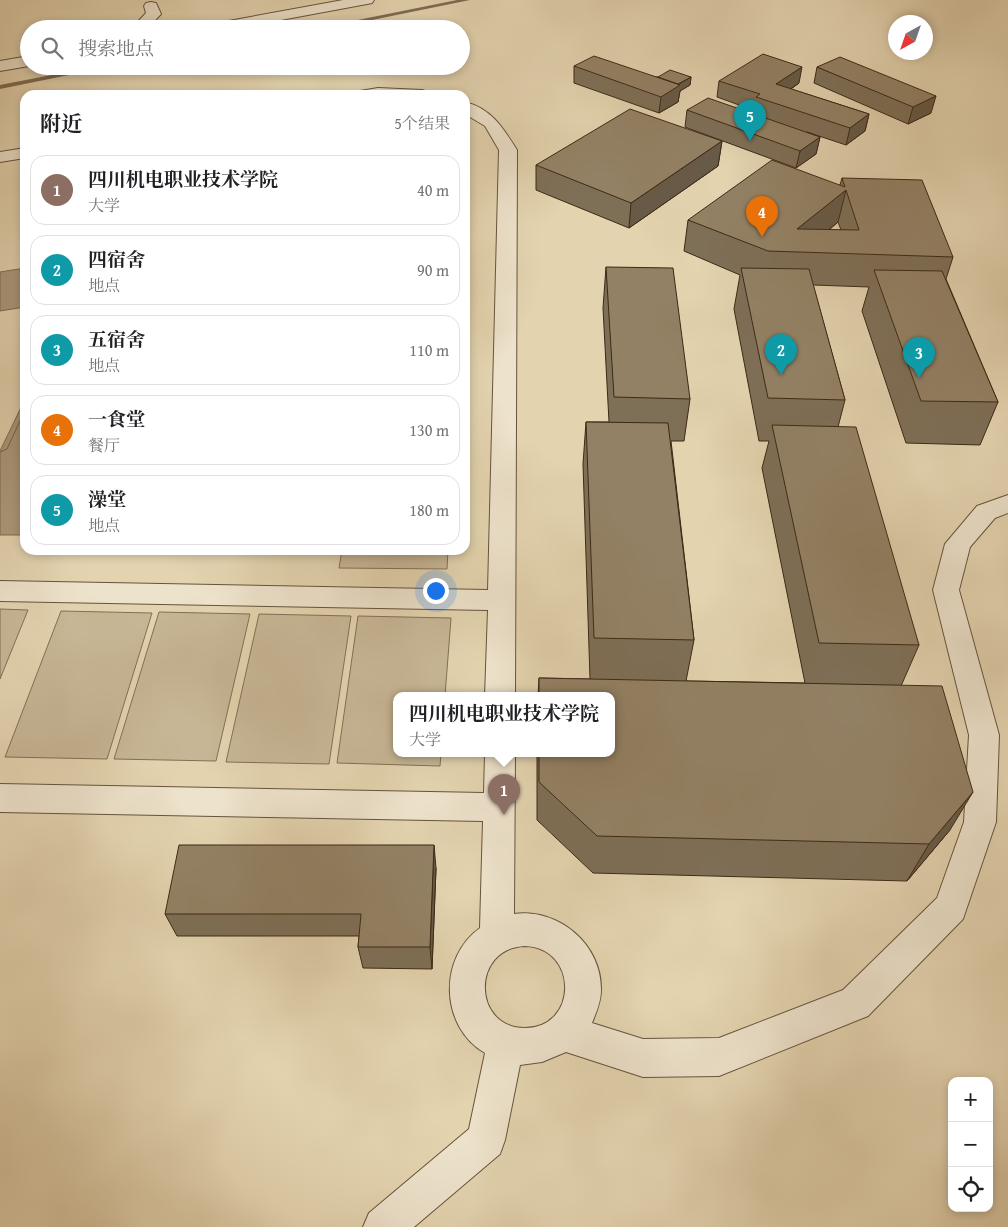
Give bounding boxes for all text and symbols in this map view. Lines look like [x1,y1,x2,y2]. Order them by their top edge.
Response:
north arrow [888,15,933,60]
search box [20,20,470,75]
icon: search [38,34,66,62]
text: 搜索地点 [78,34,154,62]
pin: 5 [734,100,766,141]
text: 附近 [40,108,82,139]
text: 5个结果 [394,111,450,135]
text: 四川机电职业技术学院 [88,165,278,193]
text: 1 [53,178,61,202]
text: 40 m [417,178,449,202]
text: 大学 [88,193,120,217]
pin: 4 [746,196,778,237]
text: 四宿舍 [88,245,145,273]
text: 2 [53,258,61,282]
text: 90 m [417,258,449,282]
text: 地点 [88,273,120,297]
text: 五宿舍 [88,325,145,353]
pin: 2 [765,334,797,375]
pin: 3 [903,337,935,378]
text: 3 [53,338,61,362]
text: 110 m [409,338,449,362]
text: 地点 [88,353,120,377]
text: 一食堂 [88,405,145,433]
text: 4 [53,418,61,442]
text: 130 m [409,418,449,442]
text: 餐厅 [88,433,120,457]
text: 澡堂 [88,485,126,513]
text: 5 [53,498,61,522]
text: 180 m [409,498,449,522]
text: 地点 [88,513,120,537]
your location [423,578,449,604]
popup [393,692,615,757]
text: 四川机电职业技术学院 [409,699,599,727]
text: 大学 [409,727,441,751]
pin: 1 [488,774,520,815]
map controls [948,1077,993,1212]
button: + [948,1077,993,1122]
button: − [948,1122,993,1167]
button: locate [948,1167,993,1212]

